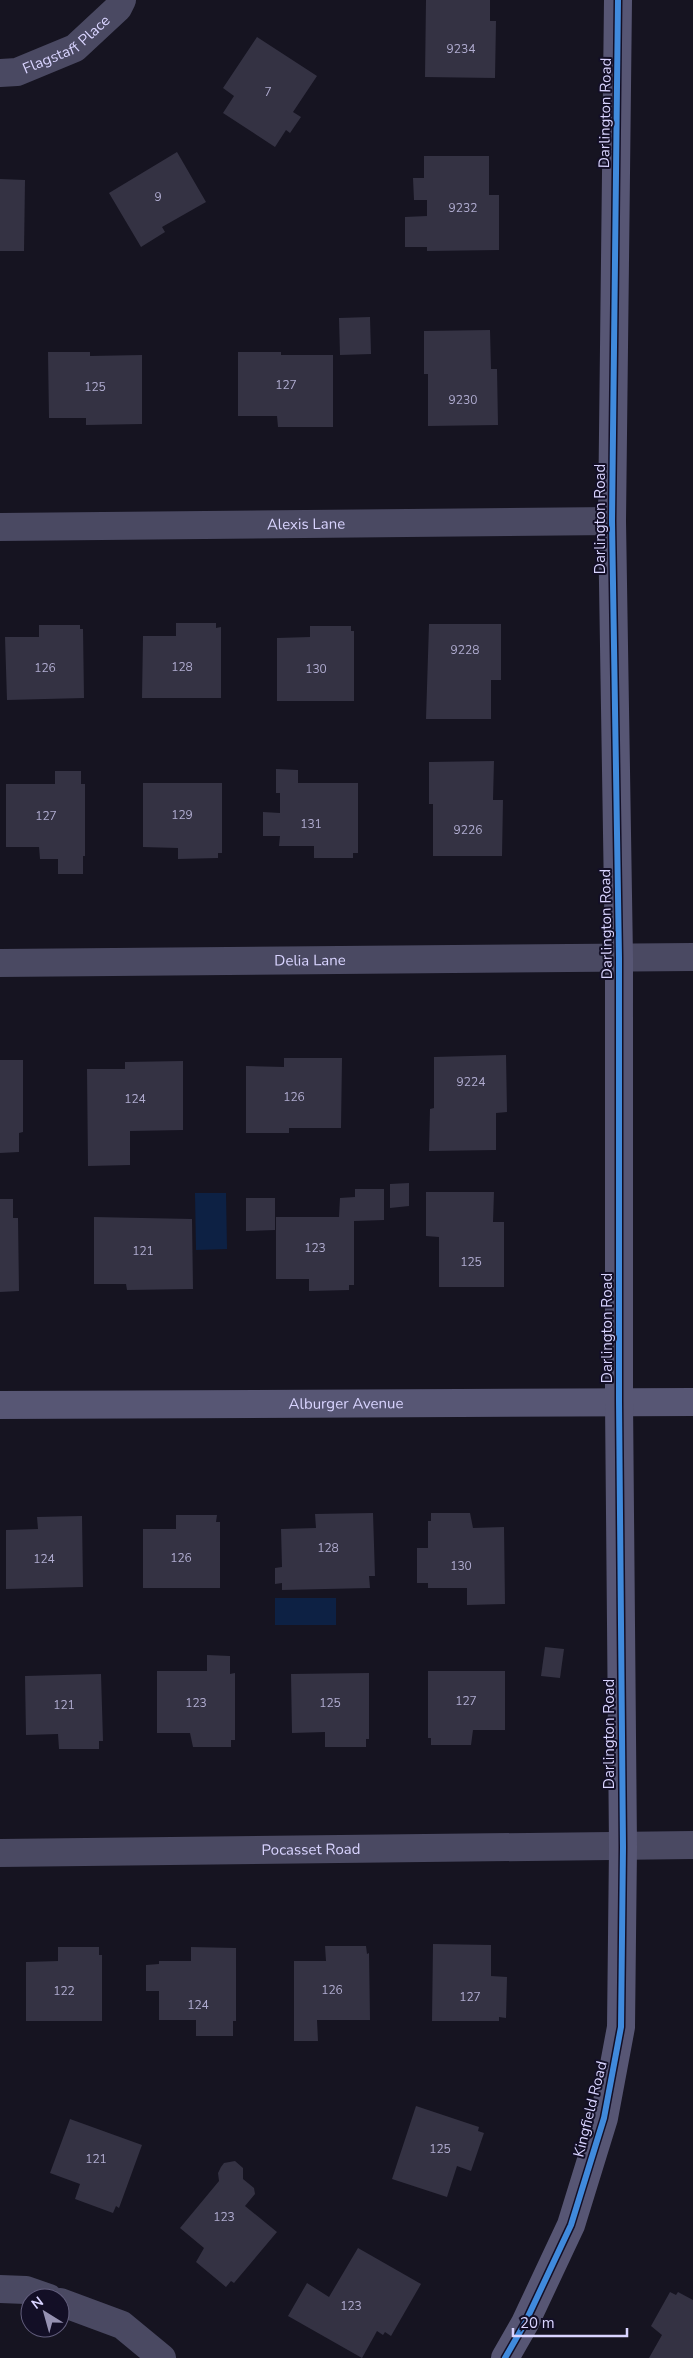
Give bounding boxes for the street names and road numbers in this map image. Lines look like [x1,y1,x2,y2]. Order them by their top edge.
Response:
street label: Flagstaff Place [20,11,114,79]
street label: Darlington Road [594,58,616,168]
street label: Darlington Road [590,464,610,574]
street label: Alexis Lane [267,514,345,534]
street label: Darlington Road [595,869,617,979]
street label: Delia Lane [274,950,346,971]
street label: Darlington Road [597,1273,617,1383]
street label: Alburger Avenue [288,1393,404,1414]
street label: Darlington Road [599,1679,619,1789]
street label: Pocasset Road [261,1839,361,1860]
street label: Kingfield Road [568,2059,612,2159]

